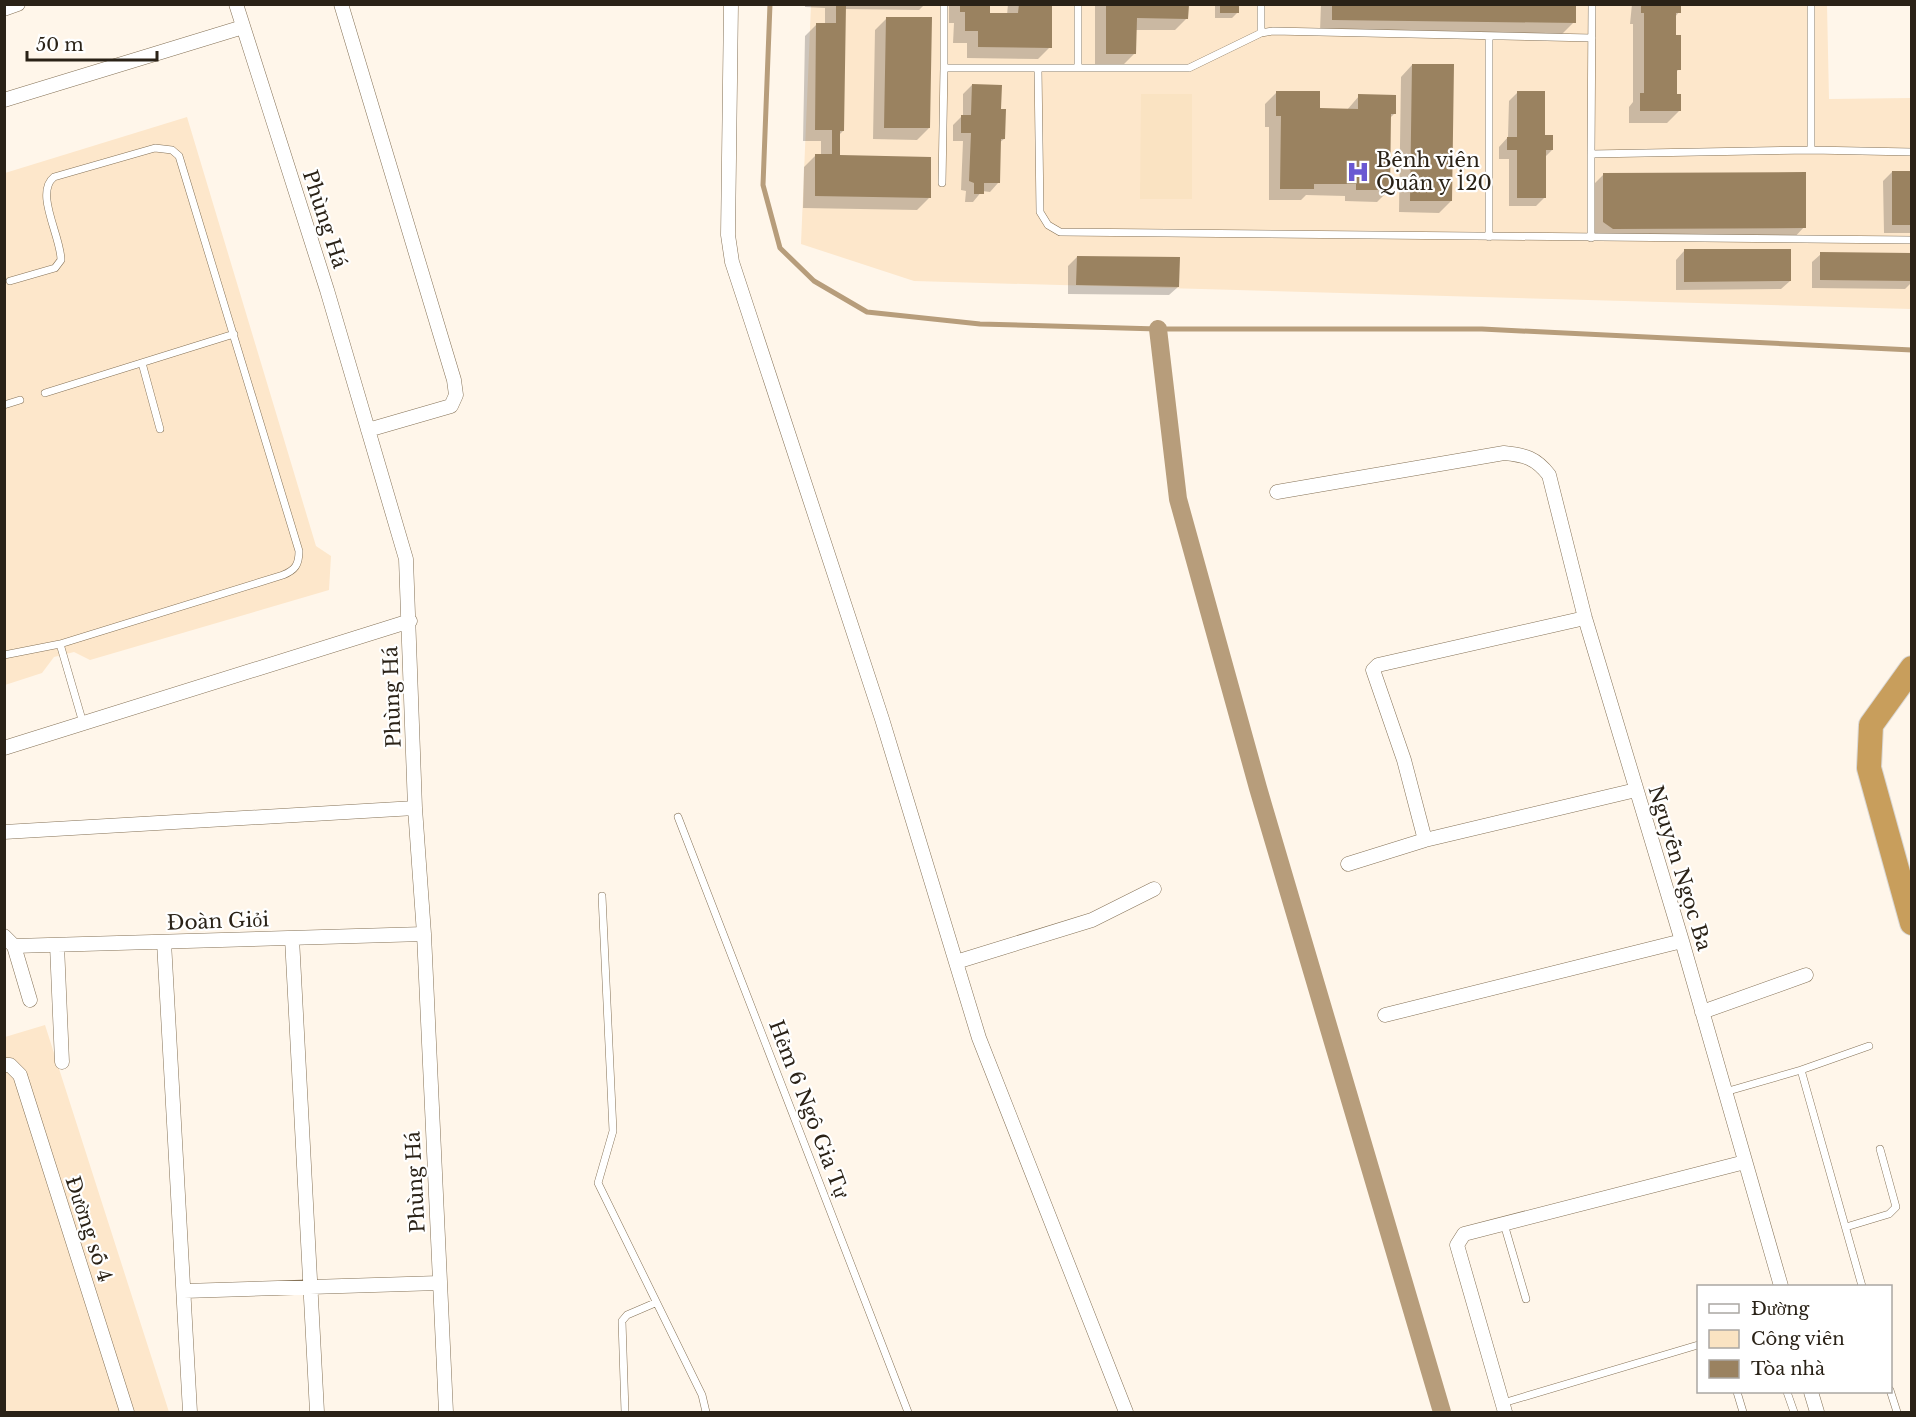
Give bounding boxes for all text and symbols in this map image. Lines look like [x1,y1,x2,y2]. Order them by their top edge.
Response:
scale bar [27,24,158,62]
text: 50 m [36,34,84,56]
place label: Bệnh viện Quân y 120 [1376,148,1492,195]
hospital icon: Bệnh viện Quân y 120 [1345,159,1371,185]
street label: Phùng Há [298,167,352,272]
street label: Phùng Há [378,645,406,748]
street label: Nguyễn Ngọc Ba [1643,783,1717,954]
street label: Đoàn Giỏi [166,907,270,935]
street label: Hẻm 6 Ngô Gia Tự [764,1017,854,1202]
street label: Phùng Há [400,1130,430,1233]
street label: Đường số 4 [61,1173,117,1285]
legend [1697,1285,1892,1393]
text: Đường [1751,1298,1810,1320]
text: Công viên [1751,1328,1845,1350]
text: Tòa nhà [1751,1358,1825,1380]

